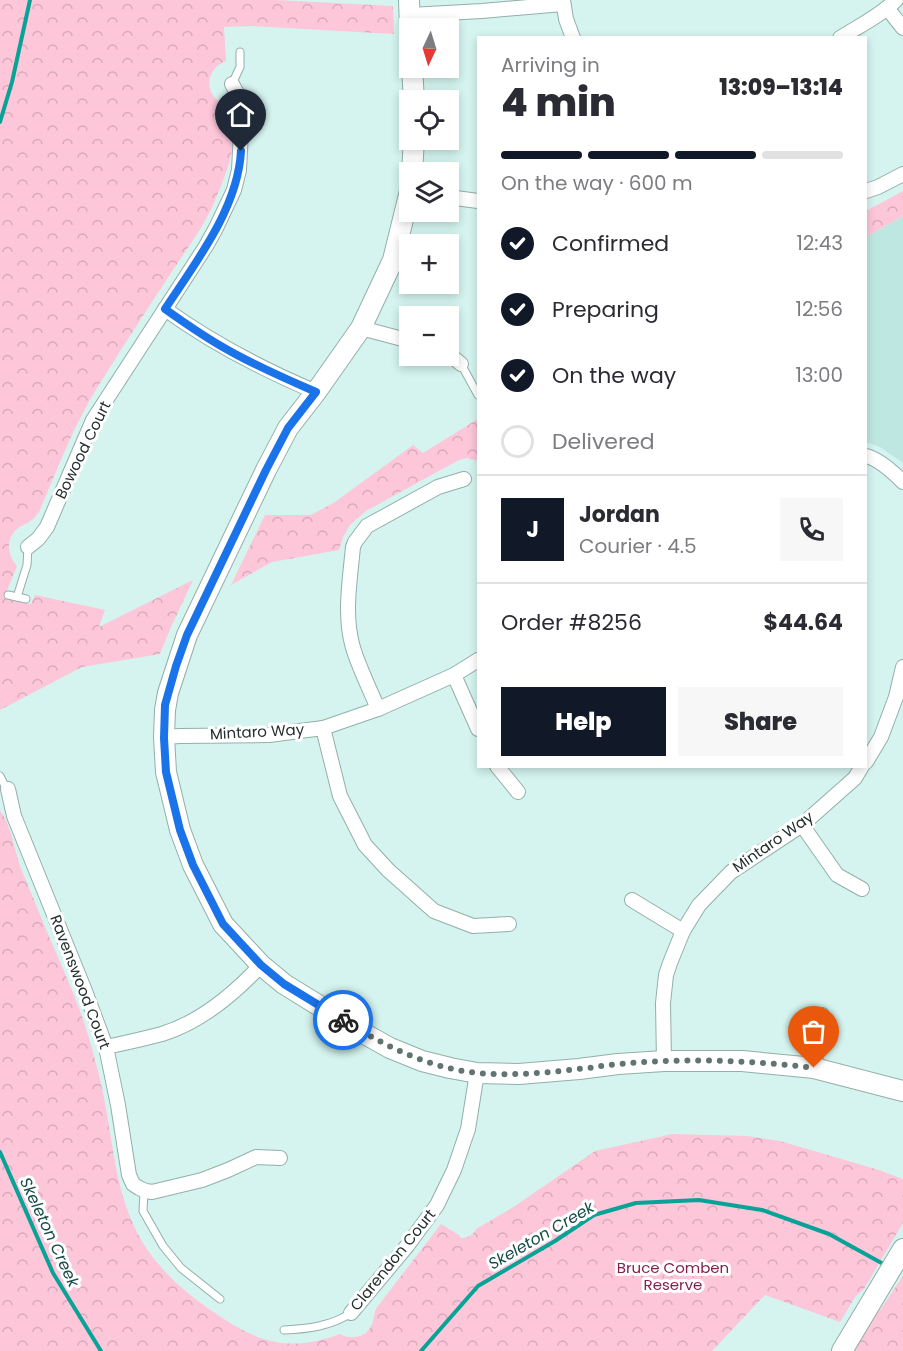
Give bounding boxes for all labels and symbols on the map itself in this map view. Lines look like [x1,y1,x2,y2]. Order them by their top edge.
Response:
north arrow [399,18,459,78]
pin [215,89,266,151]
street label: Bowood Court [50,397,115,502]
street label: Mintaro Way [209,719,305,744]
street label: Mintaro Way [728,806,818,877]
street label: Ravenswood Court [45,912,116,1052]
courier [313,990,373,1050]
pin [788,1006,839,1068]
water label: Skeleton Creek [14,1174,85,1292]
water label: Skeleton Creek [484,1195,599,1275]
street label: Clarendon Court [345,1204,440,1315]
park label: Bruce Comben Reserve [617,1257,729,1295]

